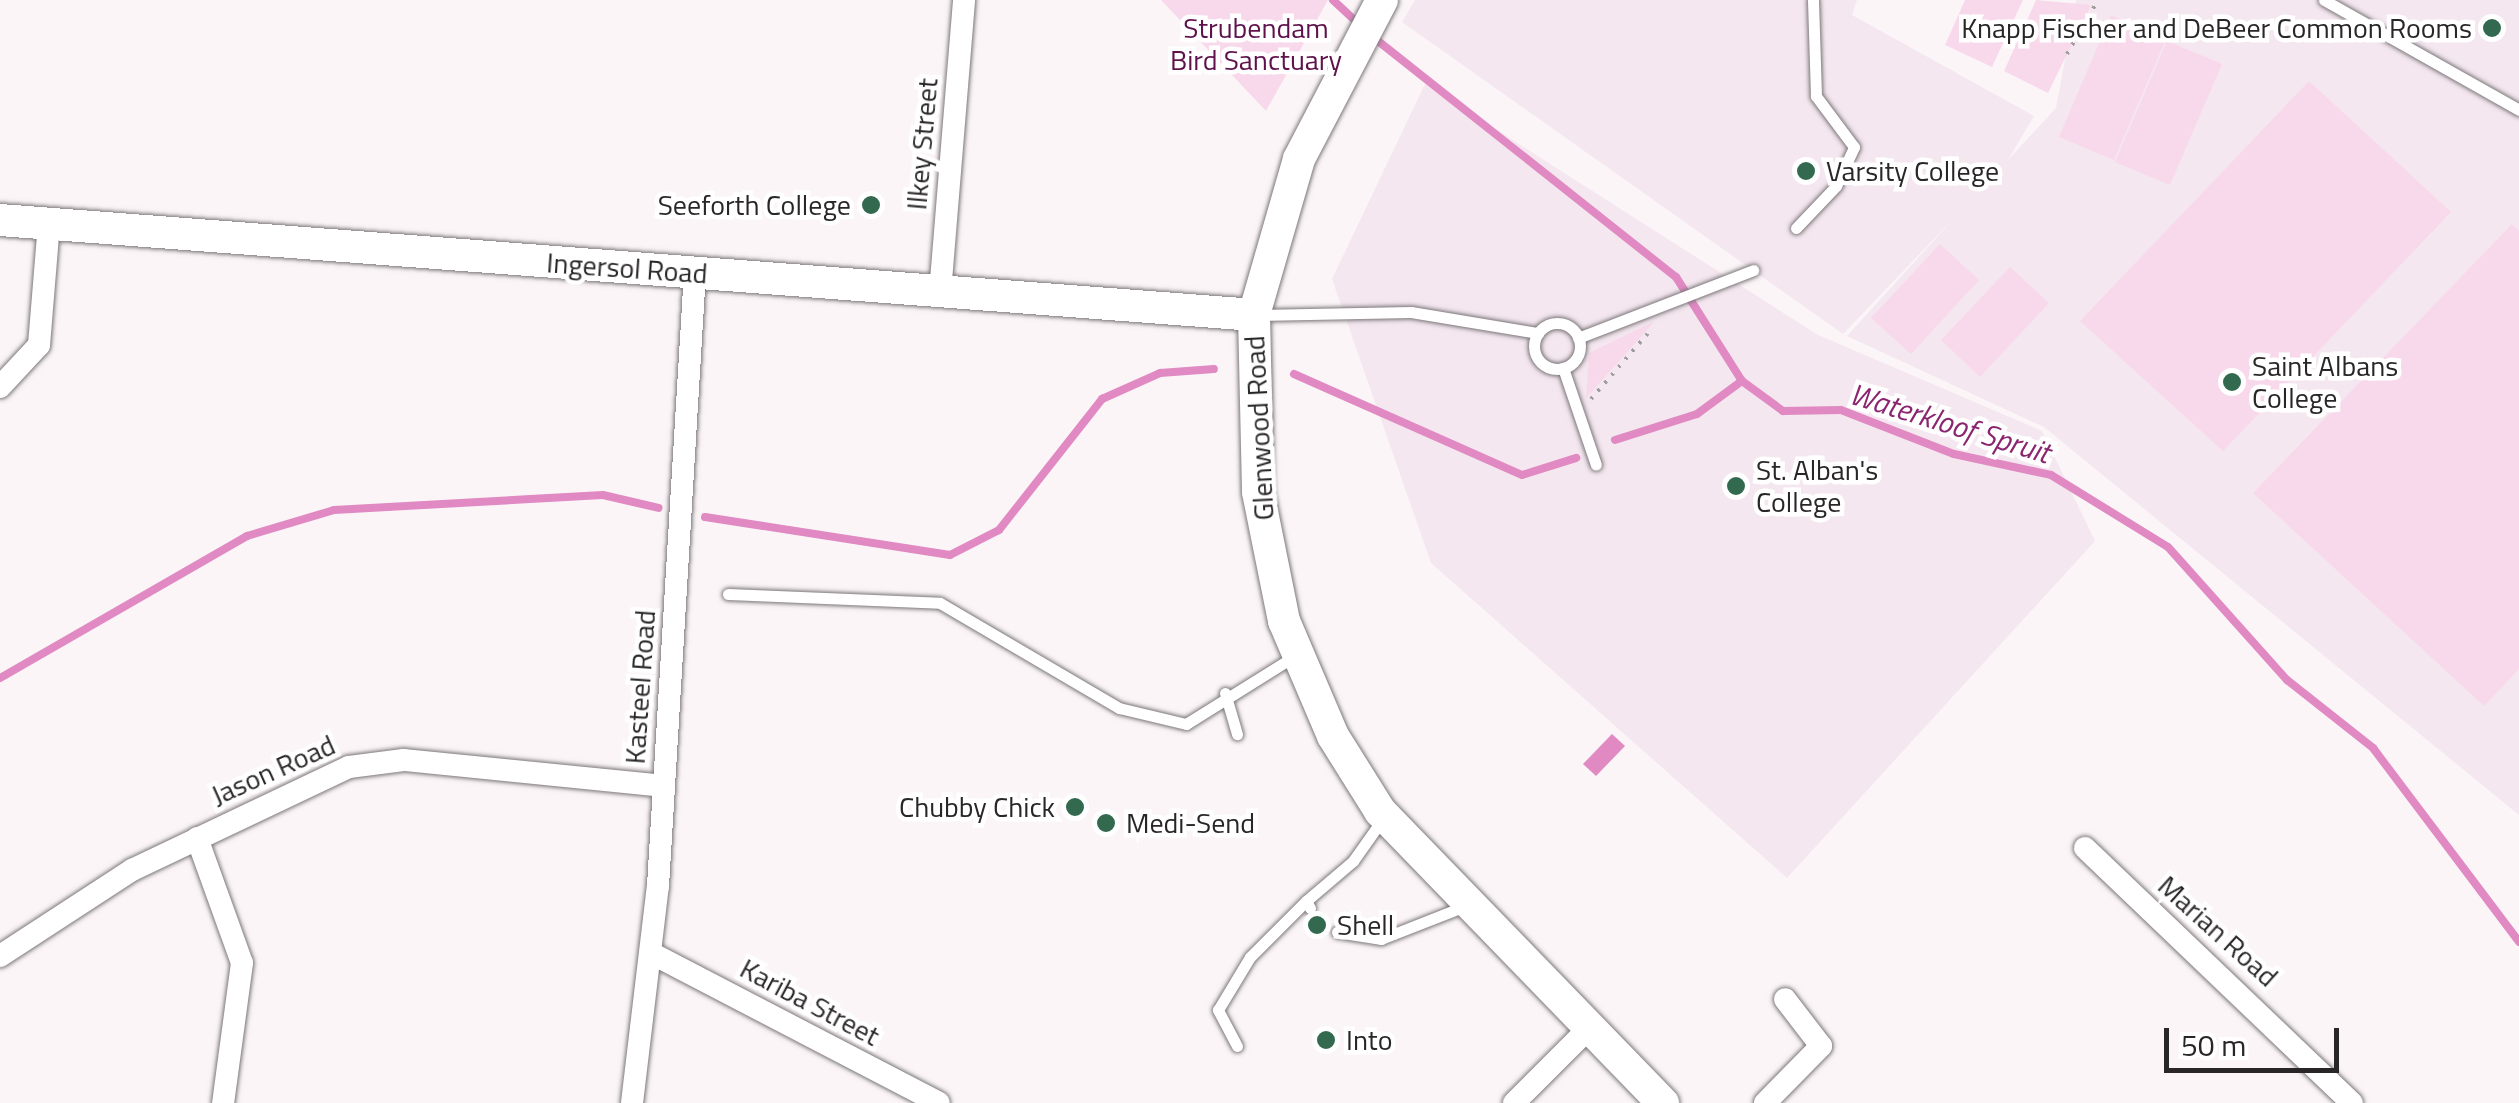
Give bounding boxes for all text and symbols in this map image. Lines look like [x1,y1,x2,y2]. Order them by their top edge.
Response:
park label: Strubendam Bird Sanctuary [1170,11,1342,77]
place label: Knapp Fischer and DeBeer Common Rooms [1961,11,2472,45]
marker: Knapp Fischer and DeBeer Common Rooms [2481,17,2503,39]
street label: Ilkey Street [900,77,944,211]
place label: Varsity College [1826,154,1999,188]
marker: Varsity College [1795,160,1817,182]
place label: Seeforth College [658,188,851,222]
marker: Seeforth College [860,194,882,216]
street label: Ingersol Road [545,246,709,290]
street label: Glenwood Road [1237,335,1281,521]
place label: Saint Albans College [2252,349,2398,415]
marker: Saint Albans College [2221,371,2243,393]
water label: Waterkloof Spruit [1846,375,2054,471]
place label: St. Alban's College [1756,453,1878,519]
marker: St. Alban's College [1725,475,1747,497]
street label: Kasteel Road [618,609,662,765]
street label: Jason Road [206,728,340,812]
place label: Chubby Chick [899,790,1055,824]
marker: Chubby Chick [1064,796,1086,818]
place label: Medi-Send [1126,806,1255,840]
marker: Medi-Send [1095,812,1117,834]
street label: Marian Road [2151,869,2285,993]
place label: Shell [1337,908,1394,942]
marker: Shell [1306,914,1328,936]
street label: Kariba Street [735,951,885,1053]
scale bar [2169,1008,2344,1070]
text: 50 m [2181,1022,2246,1068]
place label: Into [1346,1023,1392,1057]
marker: Into [1315,1029,1337,1051]

